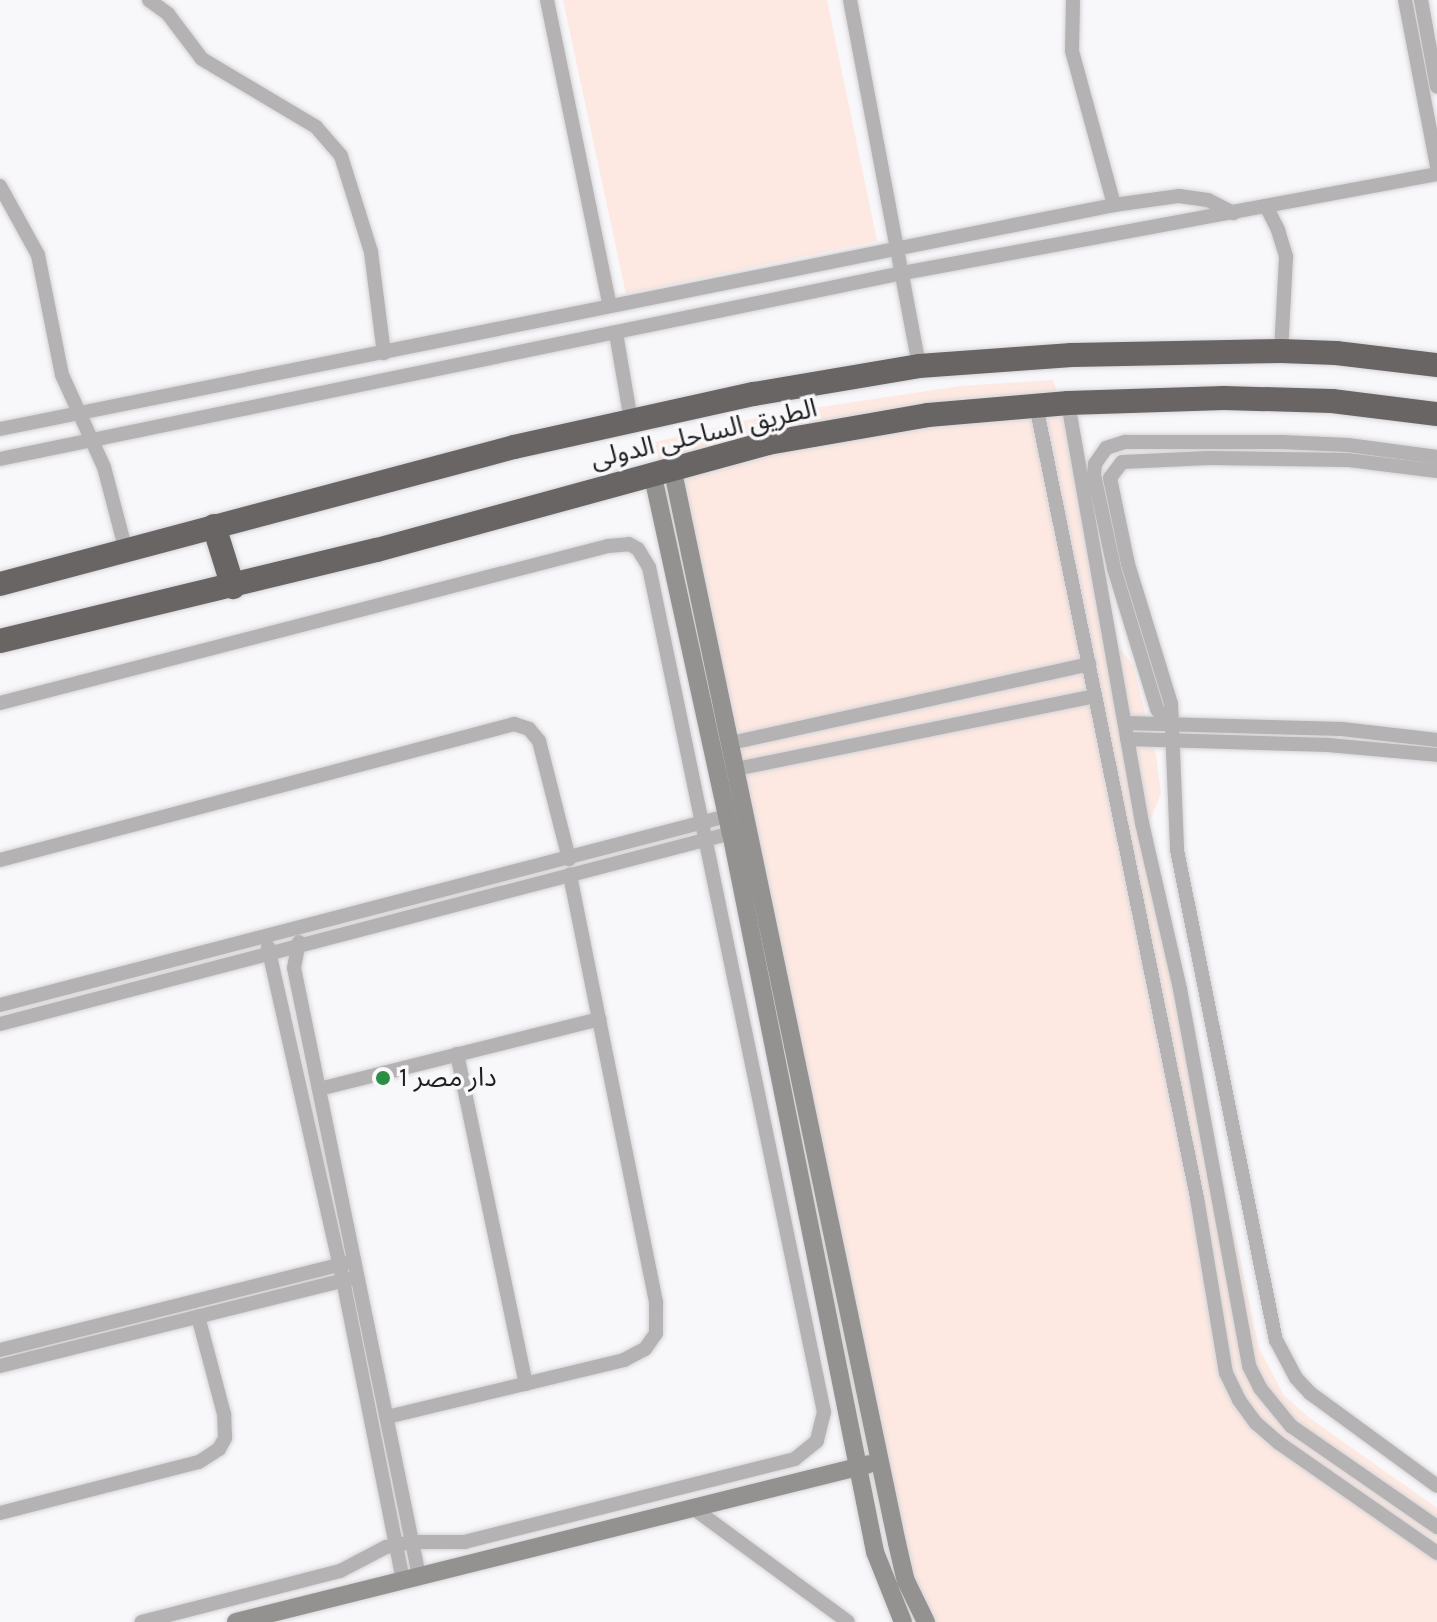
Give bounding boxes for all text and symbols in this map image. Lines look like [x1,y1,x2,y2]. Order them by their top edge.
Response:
street label: الطريق الساحلى الدولى [588,393,820,475]
place label: دار مصر 1 [399,1062,497,1094]
marker: دار مصر 1 [374,1069,392,1087]

